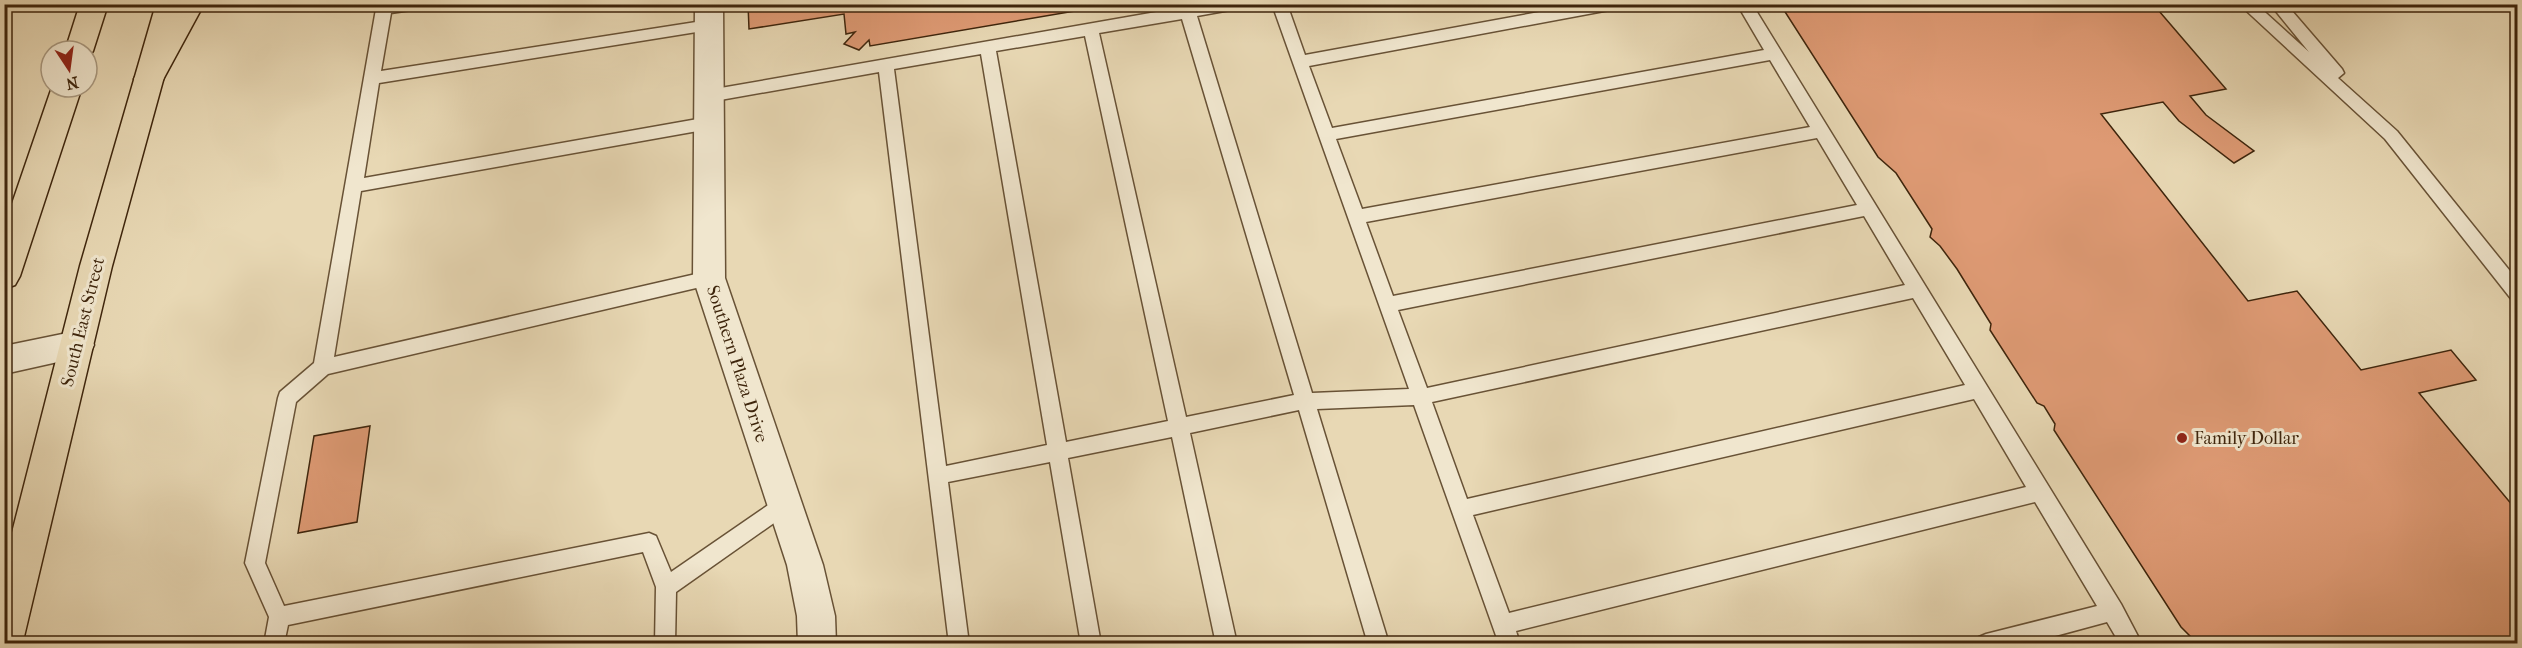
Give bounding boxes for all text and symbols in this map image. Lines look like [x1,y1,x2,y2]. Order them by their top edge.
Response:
north arrow [39,39,99,99]
text: N [63,73,80,94]
street label: South East Street [57,255,109,389]
street label: Southern Plaza Drive [702,283,772,445]
place label: Family Dollar [2194,428,2299,449]
marker: Family Dollar [2175,431,2189,445]

